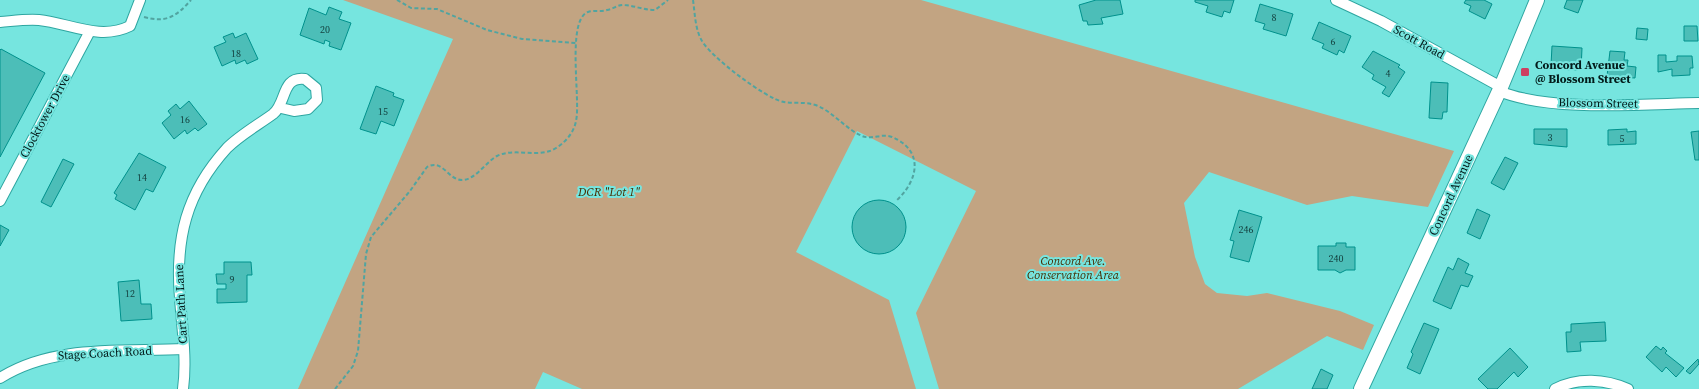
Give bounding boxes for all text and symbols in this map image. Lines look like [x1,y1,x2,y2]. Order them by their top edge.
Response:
house number: 8 [1272,11,1277,24]
street label: Scott Road [1390,21,1448,63]
house number: 20 [320,23,330,36]
house number: 6 [1331,35,1336,48]
house number: 18 [231,47,241,60]
place label: Concord Avenue @ Blossom Street [1535,57,1631,87]
marker: Concord Avenue @ Blossom Street [1519,66,1531,78]
house number: 4 [1386,67,1391,80]
street label: Clocktower Drive [16,71,74,161]
street label: Blossom Street [1558,94,1638,112]
house number: 15 [378,105,388,118]
house number: 16 [180,113,190,126]
house number: 3 [1548,131,1553,144]
house number: 5 [1620,132,1625,145]
street label: Concord Avenue [1425,152,1477,238]
house number: 14 [137,171,147,184]
park label: DCR "Lot 1" [577,184,640,200]
house number: 246 [1239,223,1254,236]
house number: 240 [1329,252,1344,265]
park label: Concord Ave. Conservation Area [1027,253,1120,283]
street label: Cart Path Lane [171,264,191,344]
house number: 9 [230,273,235,286]
house number: 12 [125,287,135,300]
street label: Stage Coach Road [58,343,153,363]

